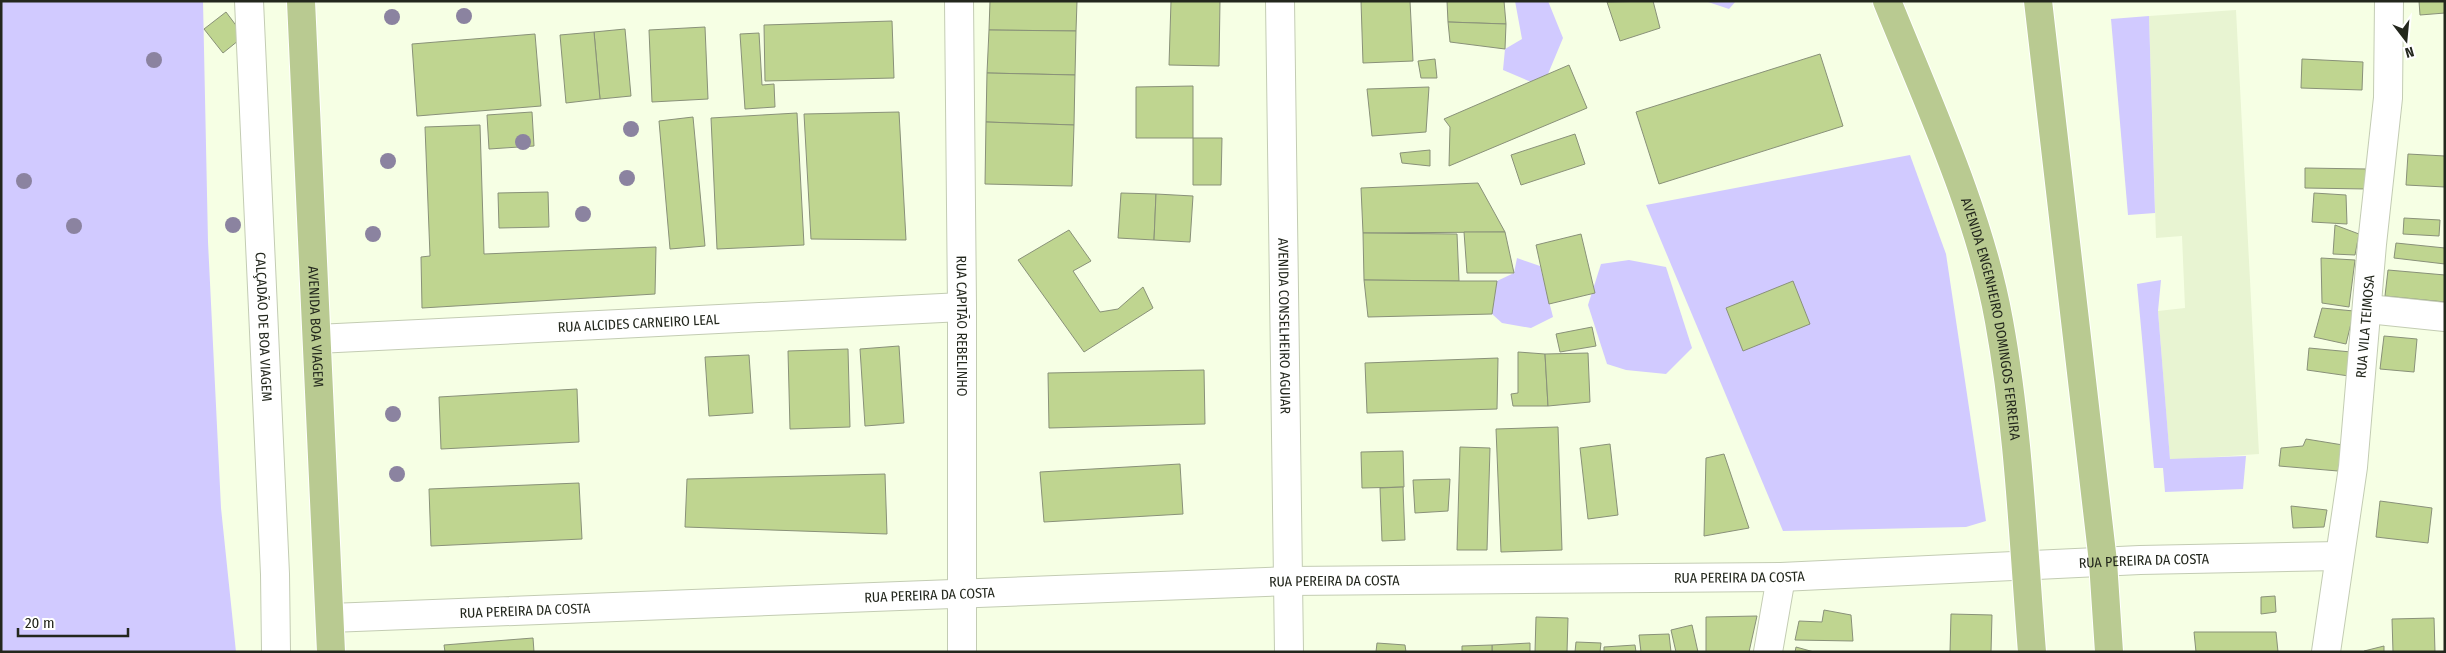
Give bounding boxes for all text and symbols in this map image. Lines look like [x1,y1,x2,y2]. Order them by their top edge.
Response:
north arrow [2381,15,2431,65]
text: N [2403,43,2416,61]
street label: AVENIDA ENGENHEIRO DOMINGOS FERREIRA [1957,195,2024,441]
street label: AVENIDA CONSELHEIRO AGUIAR [1275,238,1294,415]
street label: CALÇADÃO DE BOA VIAGEM [252,252,276,402]
street label: RUA CAPITÃO REBELINHO [953,255,971,397]
street label: AVENIDA BOA VIAGEM [305,266,327,388]
street label: RUA VILA TEIMOSA [2352,274,2378,379]
street label: RUA ALCIDES CARNEIRO LEAL [557,311,720,336]
street label: RUA PEREIRA DA COSTA [2078,550,2210,571]
street label: RUA PEREIRA DA COSTA [1674,567,1806,586]
street label: RUA PEREIRA DA COSTA [1269,572,1400,590]
street label: RUA PEREIRA DA COSTA [864,584,996,606]
street label: RUA PEREIRA DA COSTA [459,599,591,621]
scale bar [18,606,128,638]
text: 20 m [25,614,55,632]

